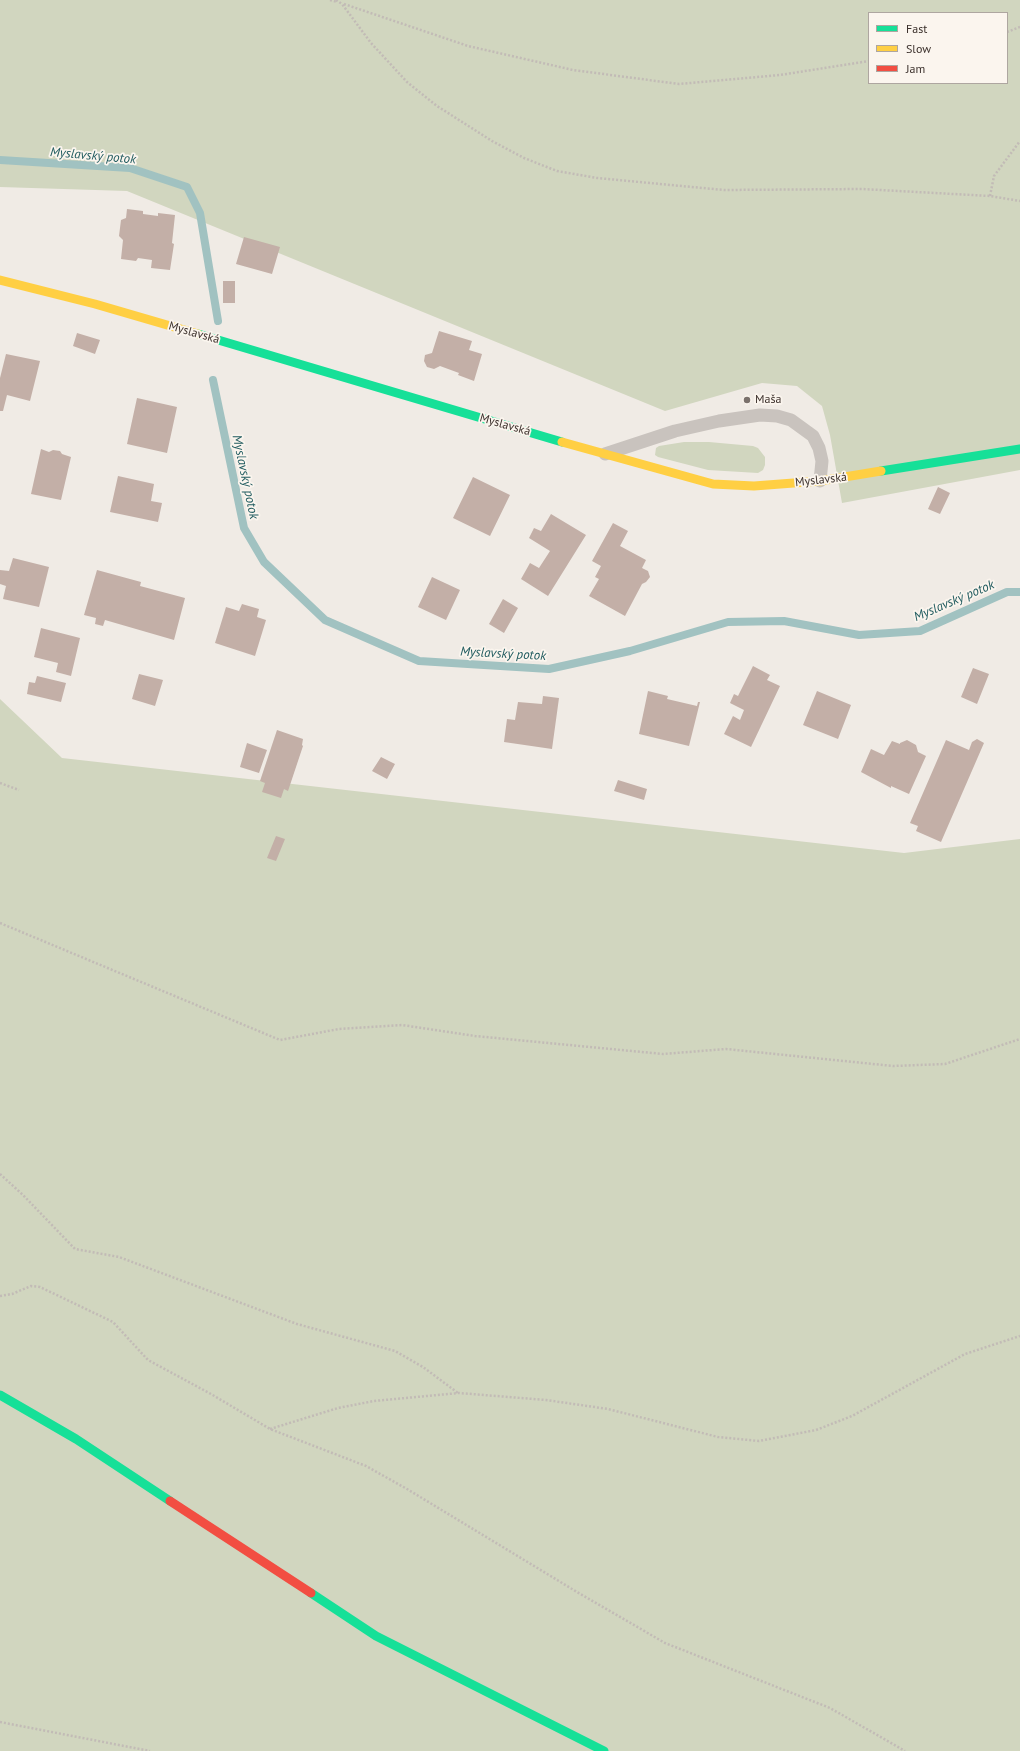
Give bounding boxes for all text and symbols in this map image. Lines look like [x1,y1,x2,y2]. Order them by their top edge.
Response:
legend [868,12,1008,84]
text: Fast [906,21,927,36]
text: Slow [906,41,931,56]
text: Jam [906,61,925,76]
water label: Myslavský potok [50,144,136,168]
street label: Myslavská [167,319,221,347]
place label: Maša [755,393,781,407]
marker: Maša [742,395,752,405]
street label: Myslavská [478,411,532,439]
water label: Myslavský potok [228,433,262,521]
street label: Myslavská [794,470,848,490]
water label: Myslavský potok [911,577,997,625]
water label: Myslavský potok [460,644,546,664]

